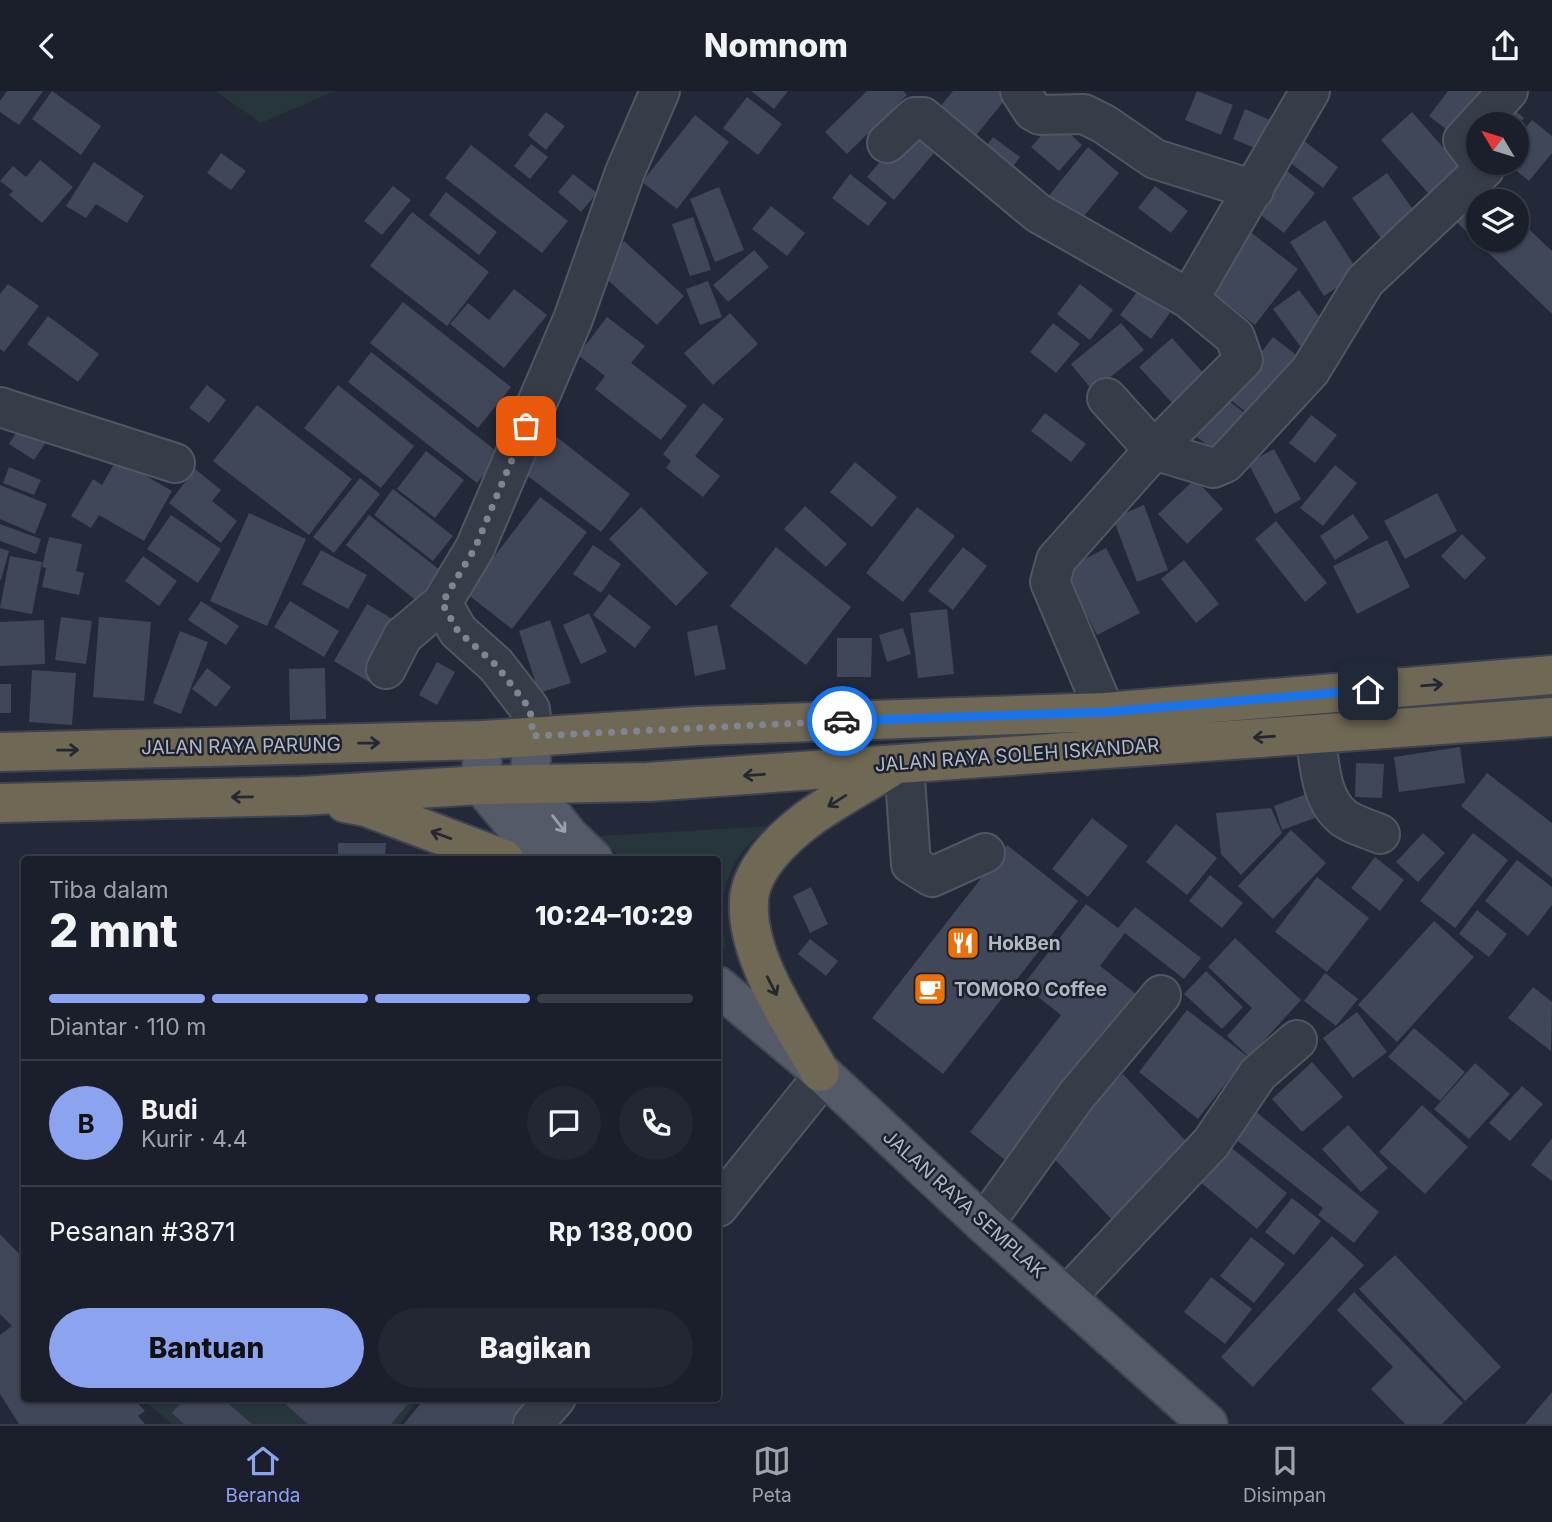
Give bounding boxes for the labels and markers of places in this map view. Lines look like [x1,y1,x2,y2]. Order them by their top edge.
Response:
pin [496,396,556,456]
pin [1338,660,1398,720]
restaurant icon: HokBen [944,924,982,962]
place label: HokBen [988,932,1061,955]
cafe icon: TOMORO Coffee [911,970,949,1008]
place label: TOMORO Coffee [954,978,1107,1001]

